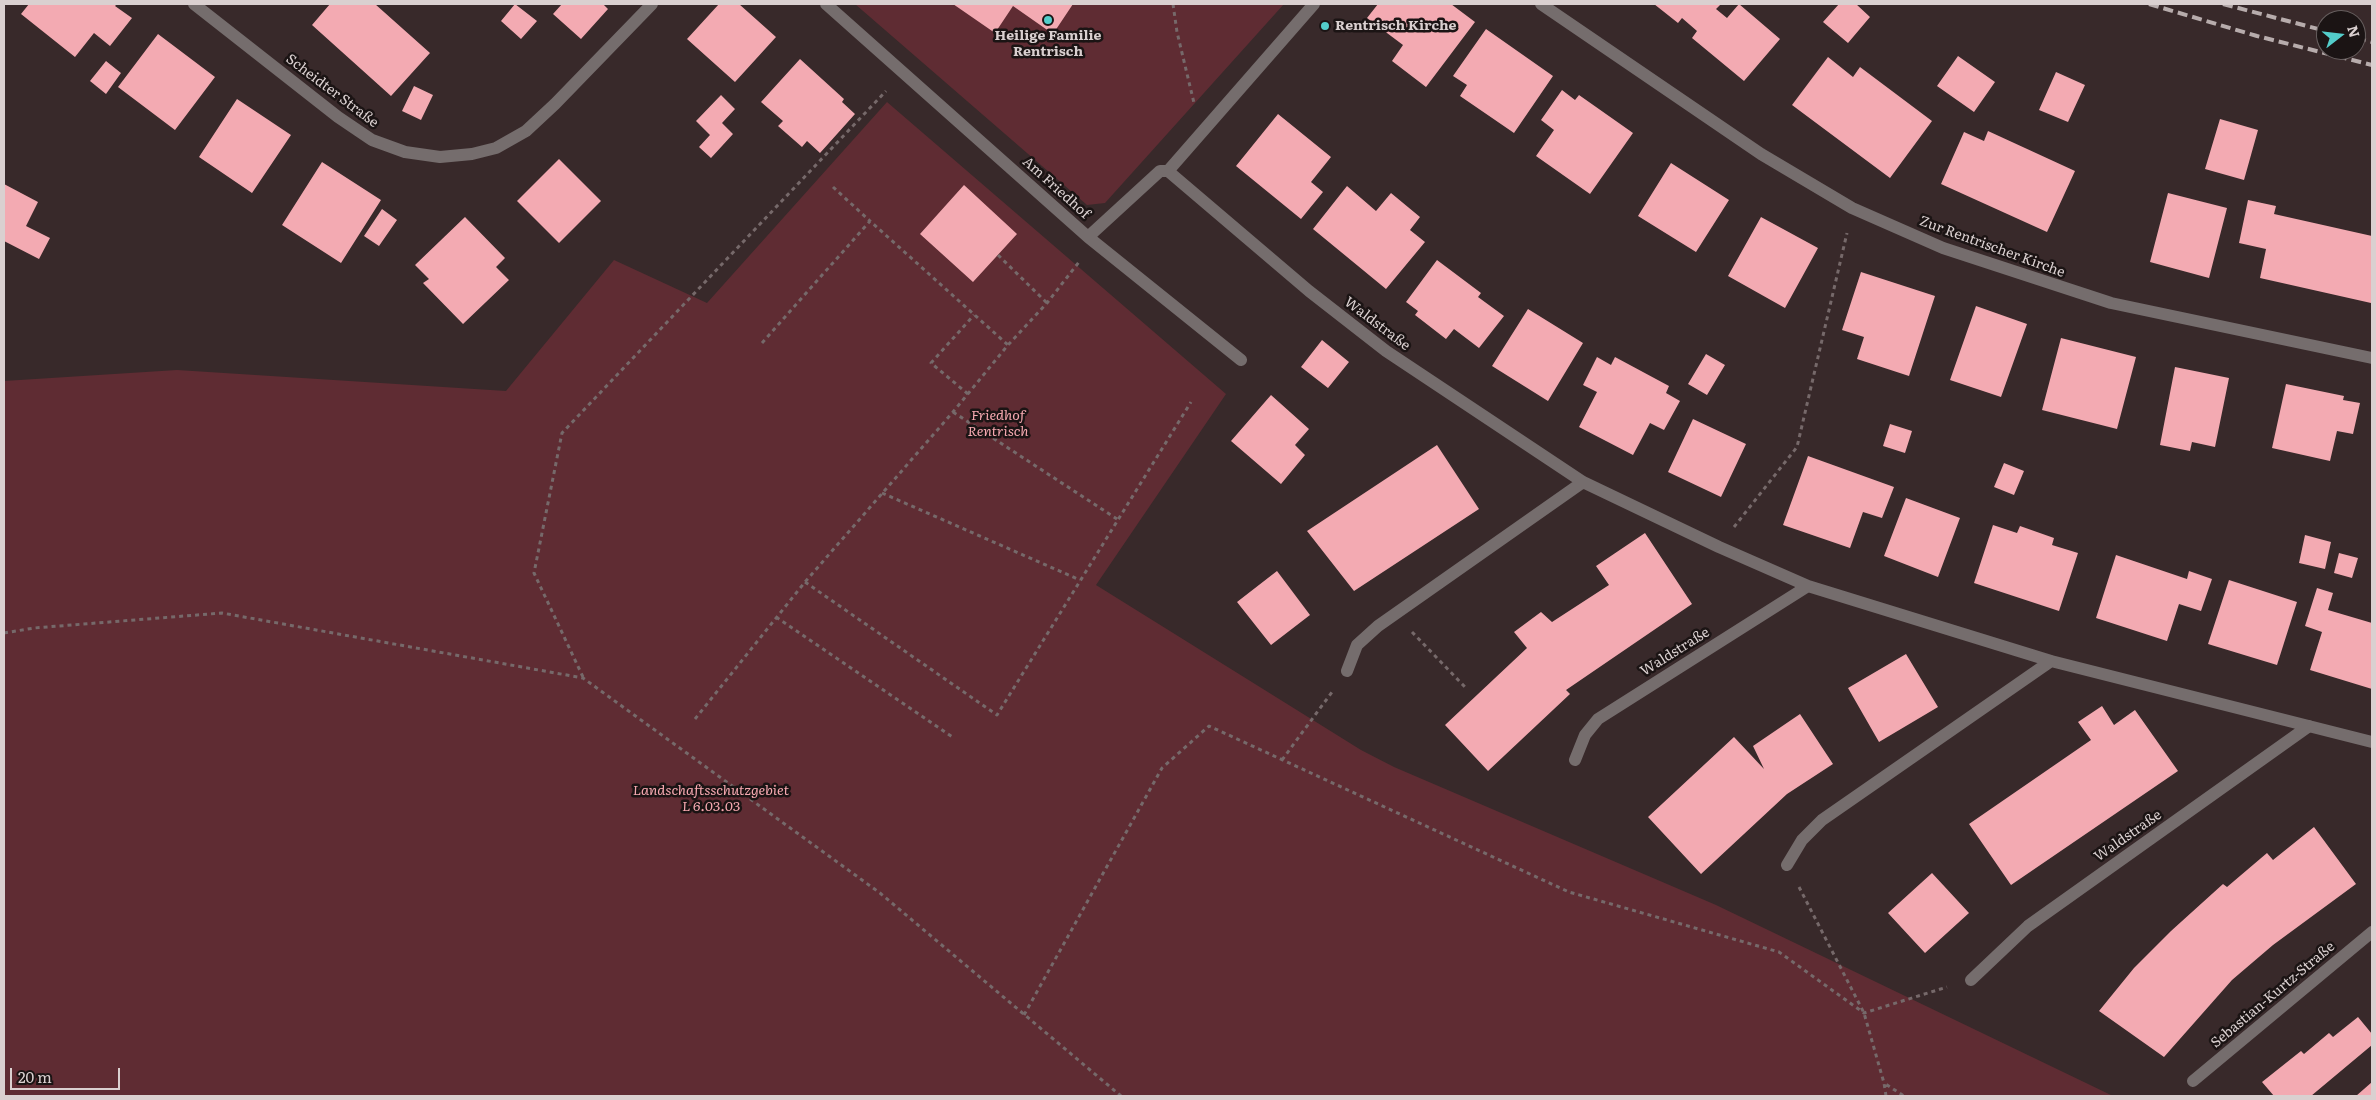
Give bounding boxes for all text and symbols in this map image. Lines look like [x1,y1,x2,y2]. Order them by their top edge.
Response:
north arrow [2316,10,2366,60]
marker: Heilige Familie Rentrisch [1042,14,1054,26]
place label: Rentrisch Kirche [1335,18,1456,34]
marker: Rentrisch Kirche [1319,20,1331,32]
text: N [2343,23,2366,40]
place label: Heilige Familie Rentrisch [994,28,1102,60]
street label: Scheidter Straße [282,51,382,131]
street label: Am Friedhof [1019,153,1093,223]
street label: Zur Rentrischer Kirche [1917,213,2067,281]
street label: Waldstraße [1341,294,1413,354]
park label: Friedhof Rentrisch [968,408,1028,441]
street label: Waldstraße [1637,624,1713,680]
park label: Landschaftsschutzgebiet L 6.03.03 [633,783,789,816]
street label: Waldstraße [2091,807,2165,865]
street label: Sebastian-Kurtz-Straße [2208,938,2338,1052]
scale bar [12,1058,122,1090]
text: 20 m [18,1065,52,1088]

